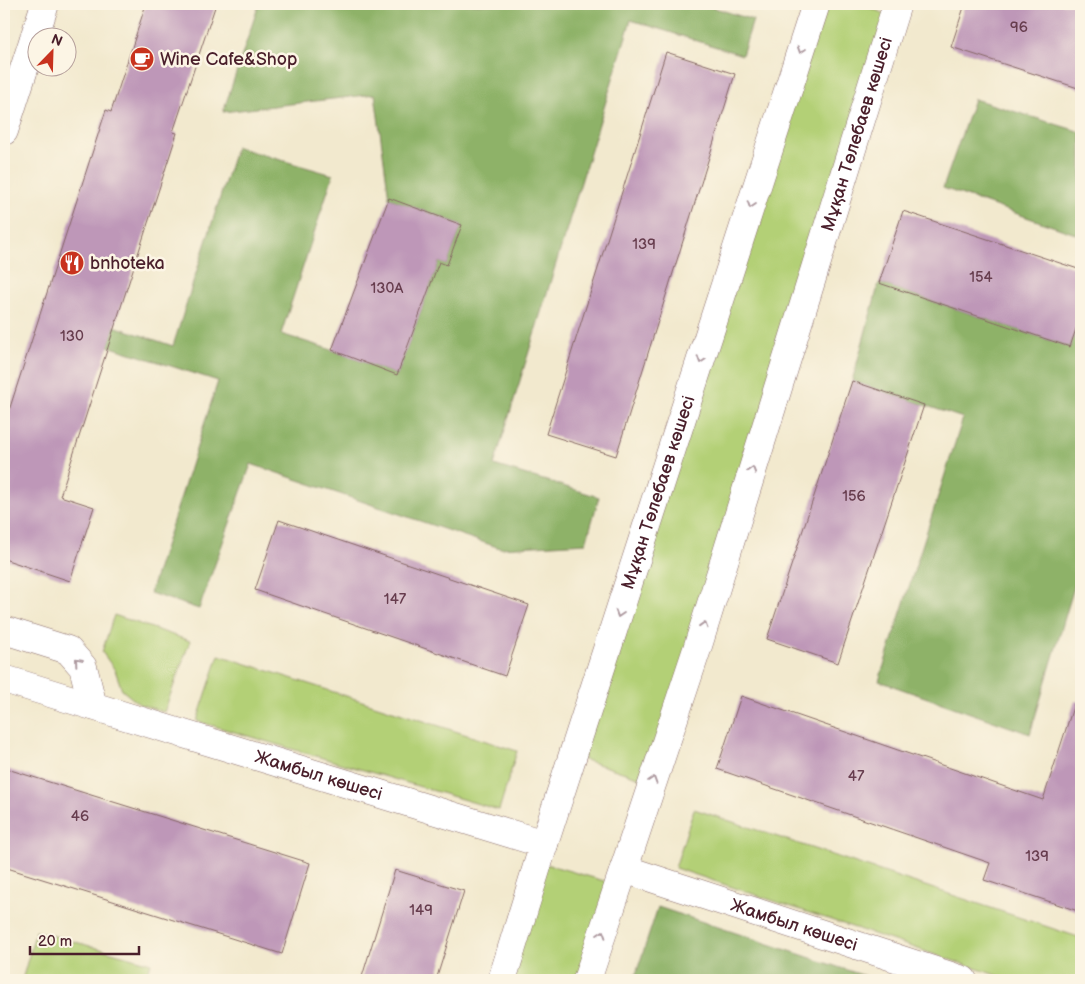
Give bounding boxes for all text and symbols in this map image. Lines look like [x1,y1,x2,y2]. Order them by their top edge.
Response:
house number: 96 [1010,18,1028,37]
north arrow [28,28,78,78]
text: N [49,31,65,50]
street label: Мұқан Төлебаев көшесі [817,34,897,234]
one-way arrow [796,45,806,54]
cafe icon: Wine Cafe&Shop [129,46,155,72]
place label: Wine Cafe&Shop [160,49,297,70]
one-way arrow [747,200,757,209]
house number: 139 [632,235,656,254]
restaurant icon: bnhoteka [59,250,85,276]
place label: bnhoteka [90,253,165,274]
house number: 154 [969,268,993,287]
house number: 130А [371,279,404,298]
house number: 130 [60,327,84,346]
one-way arrow [697,355,707,363]
street label: Мұқан Төлебаев көшесі [617,393,699,592]
one-way arrow [747,466,757,475]
house number: 156 [842,487,866,506]
house number: 147 [384,590,407,609]
one-way arrow [615,609,625,618]
one-way arrow [699,622,709,630]
one-way arrow [74,658,83,667]
street label: Жамбыл көшесі [252,746,385,805]
house number: 47 [848,767,865,786]
one-way arrow [647,776,657,784]
house number: 46 [71,807,89,826]
house number: 139 [1025,847,1049,866]
street label: Жамбыл көшесі [728,894,860,955]
house number: 149 [409,901,433,920]
scale bar [30,924,139,956]
one-way arrow [596,930,606,939]
text: 20 m [38,932,72,951]

